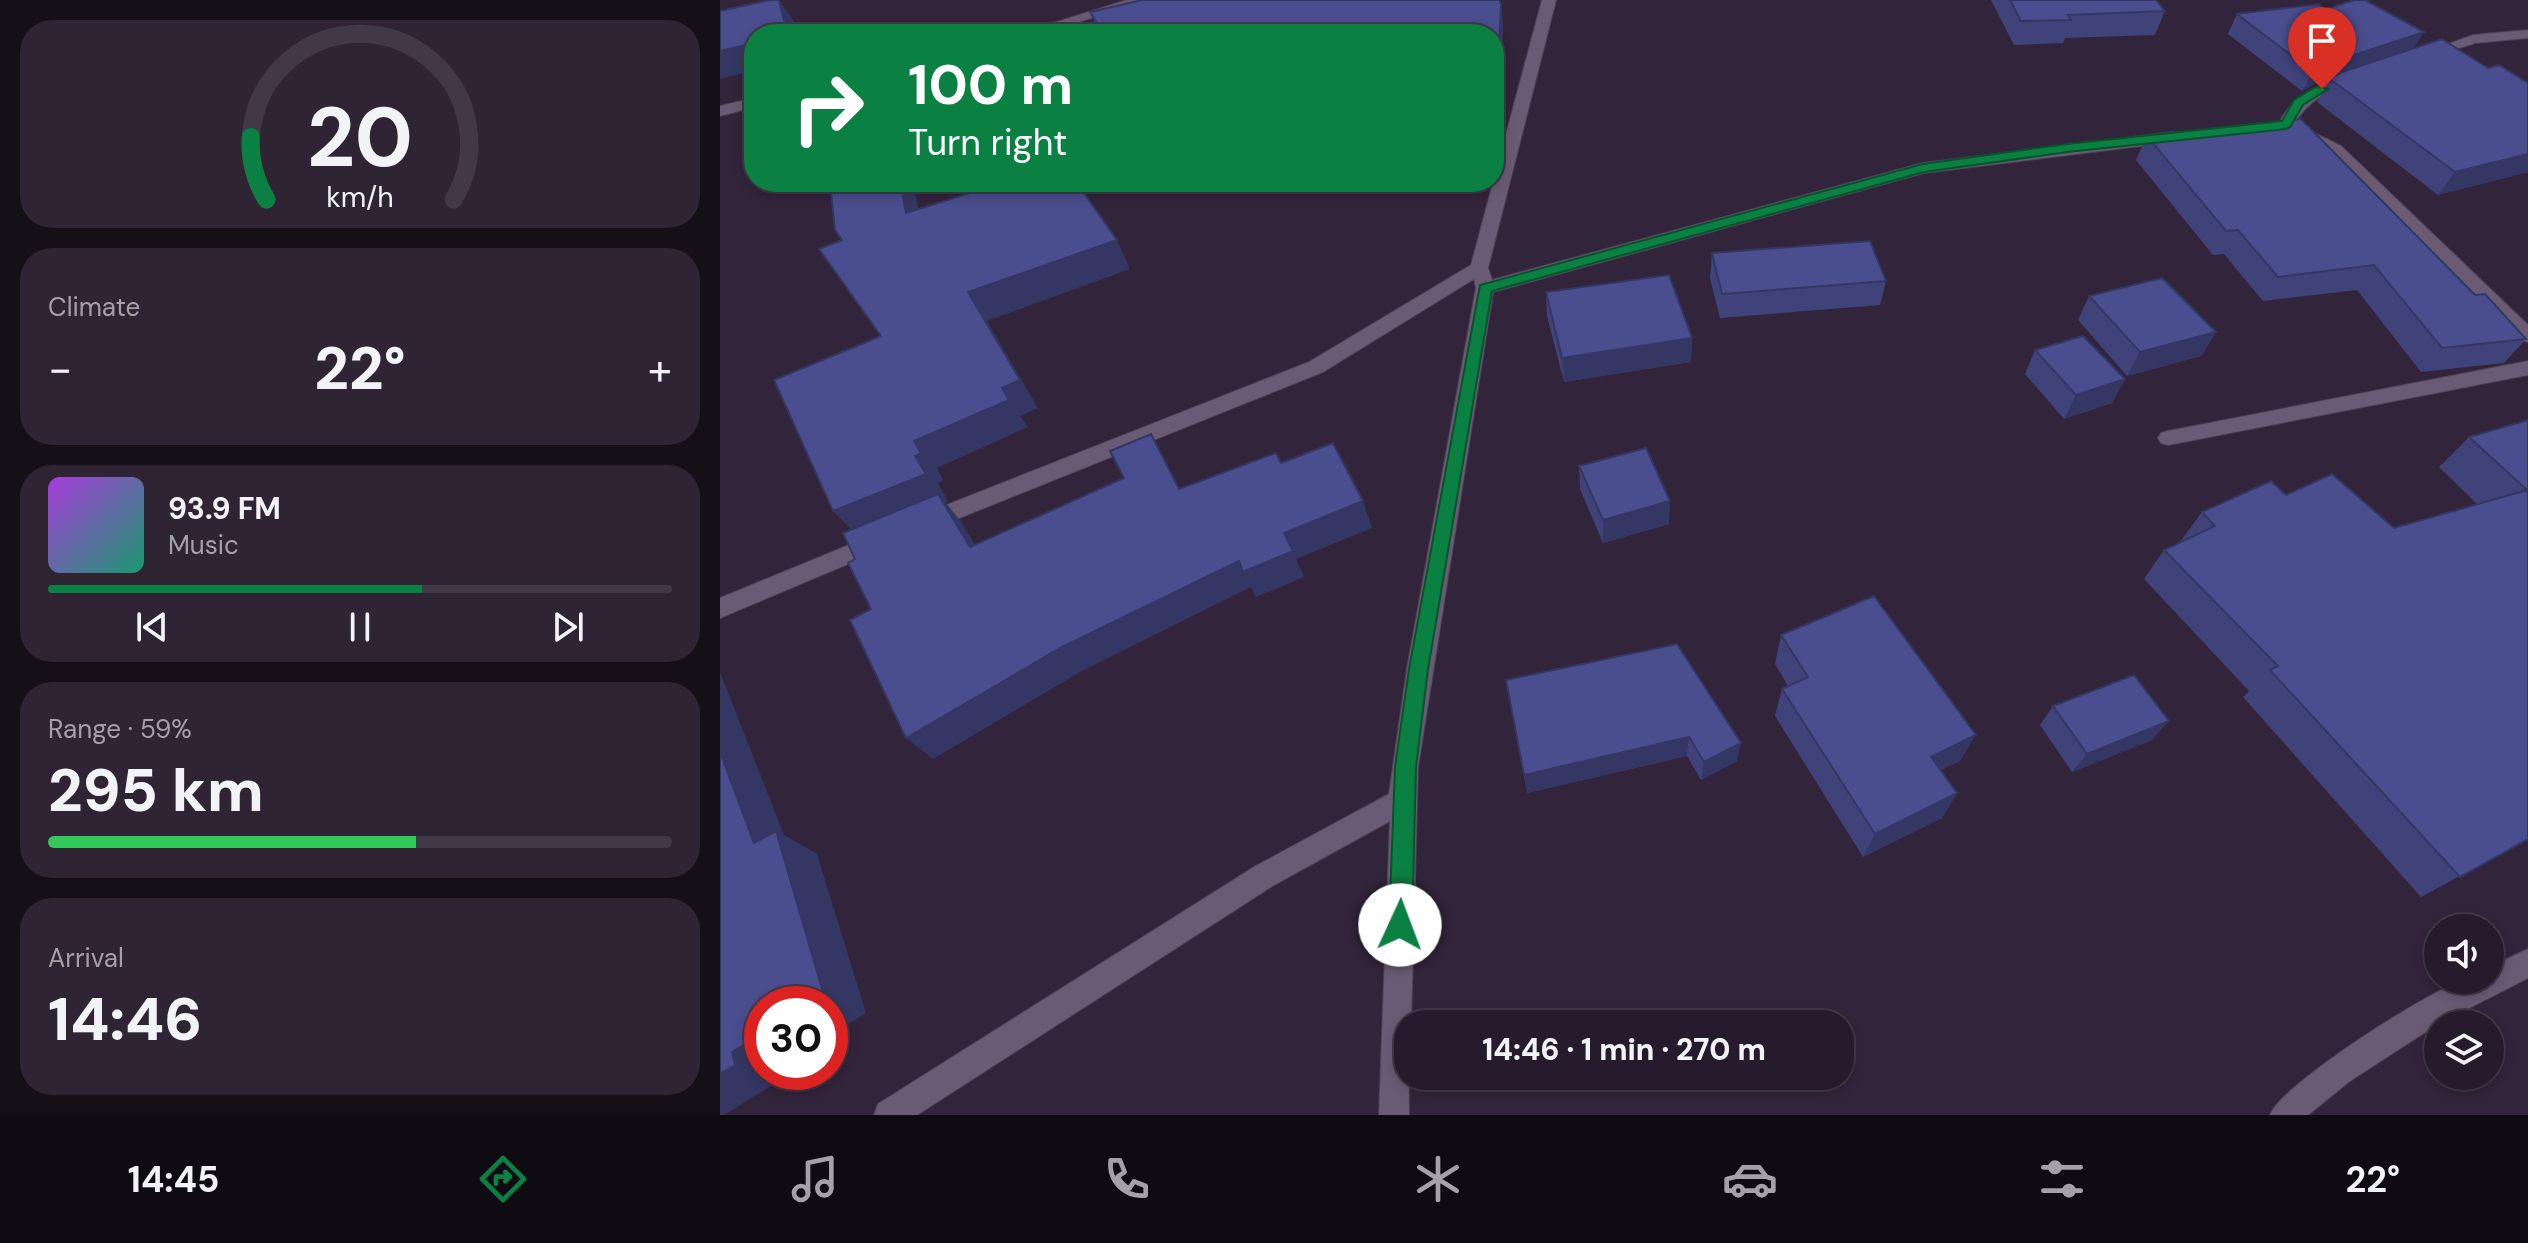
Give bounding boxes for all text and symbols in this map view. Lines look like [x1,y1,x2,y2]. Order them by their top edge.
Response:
pin [2288,7,2356,89]
icon: arrive [2300,19,2344,63]
text: 100 m [908,48,1073,121]
icon: right [776,56,880,160]
text: 20 [307,83,413,192]
text: Turn right [908,119,1067,166]
text: km/h [326,179,394,216]
text: Climate [48,290,140,324]
text: 22° [314,329,406,408]
text: − [48,340,72,398]
text: + [648,340,672,398]
text: 93.9 FM [168,489,281,528]
text: Music [168,528,239,562]
icon: previous [130,605,174,649]
icon: pause [338,605,382,649]
icon: next [546,605,590,649]
text: Range · 59% [48,712,192,746]
text: 295 km [48,751,264,830]
position arrow [1358,883,1442,967]
map controls [2424,914,2504,1090]
button: sound [2424,914,2504,994]
text: Arrival [48,941,124,975]
text: 14:46 [48,980,202,1059]
speed limit sign: 30 [744,986,848,1090]
button: layers [2424,1010,2504,1090]
text: 14:46 · 1 min · 270 m [1482,1030,1766,1069]
icon: directions [475,1151,531,1207]
icon: music [787,1151,843,1207]
icon: phone [1099,1151,1155,1207]
icon: climate [1410,1151,1466,1207]
icon: car [1722,1151,1778,1207]
icon: filters [2034,1151,2090,1207]
text: 14:45 [128,1156,219,1203]
text: 22° [2345,1156,2400,1203]

